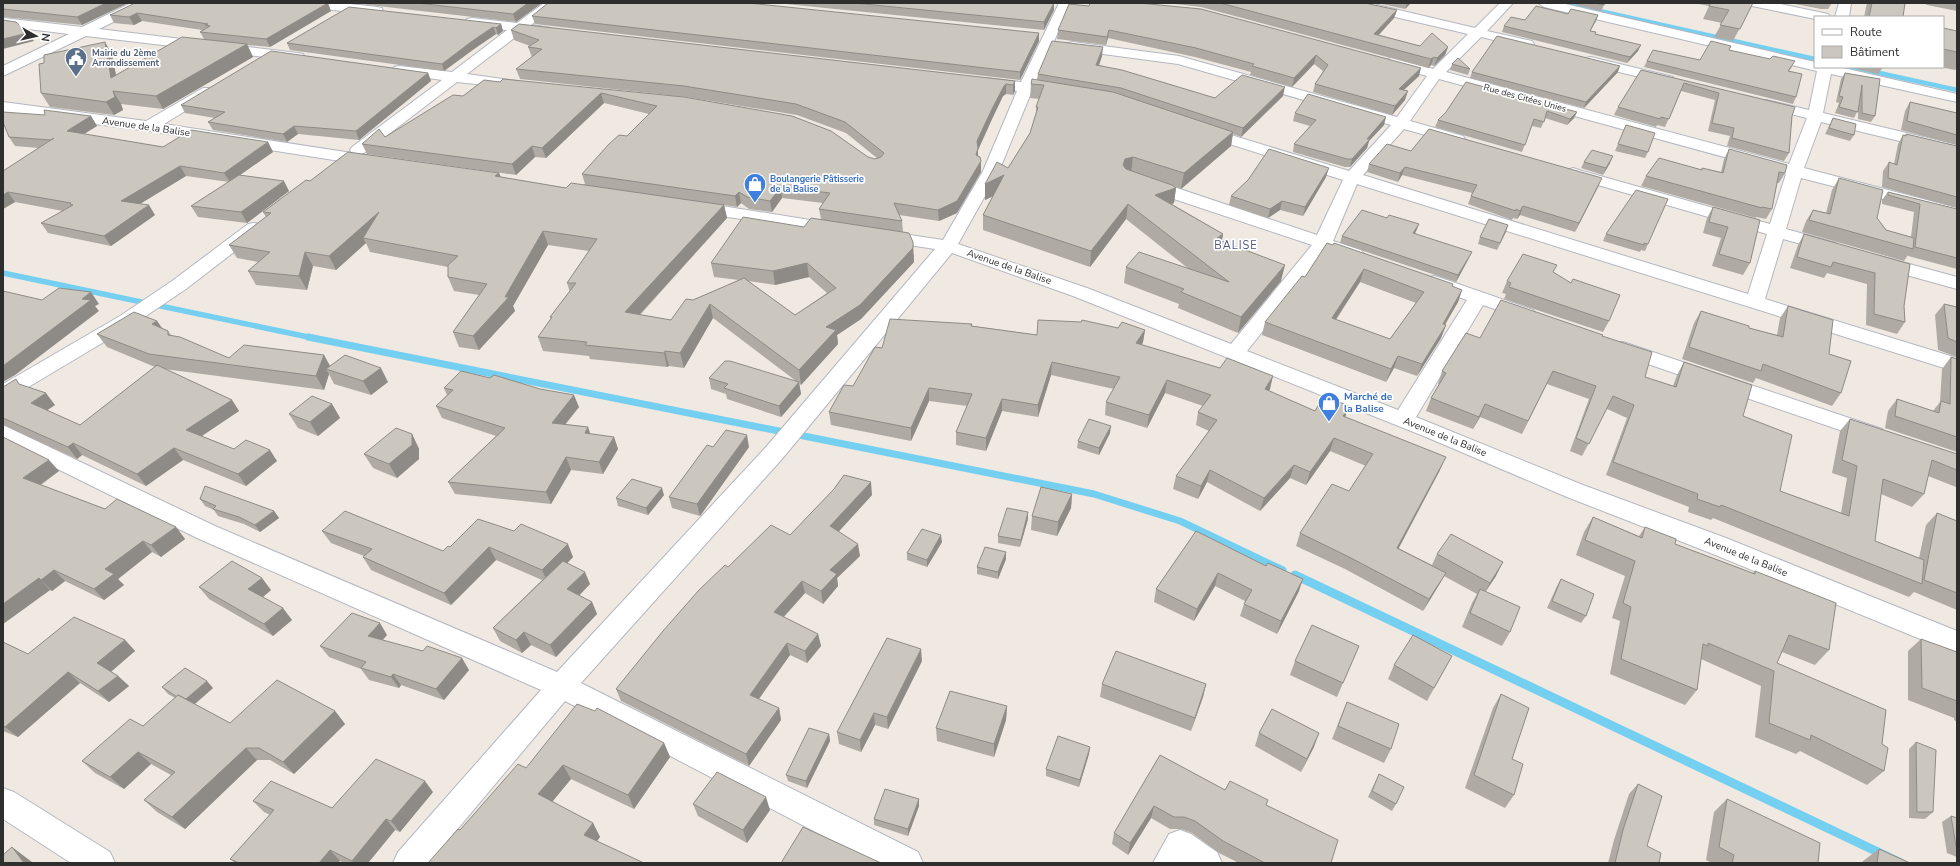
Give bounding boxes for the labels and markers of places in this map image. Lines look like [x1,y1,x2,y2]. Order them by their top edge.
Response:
public building icon: Mairie du 2ème Arrondissement [63,45,89,78]
place label: Mairie du 2ème Arrondissement [92,47,160,69]
shop icon: Boulangerie Pâtisserie de la Balise [742,171,768,204]
place label: Boulangerie Pâtisserie de la Balise [770,173,864,195]
shop icon: Marché de la Balise [1316,390,1342,423]
place label: Marché de la Balise [1344,390,1393,416]

